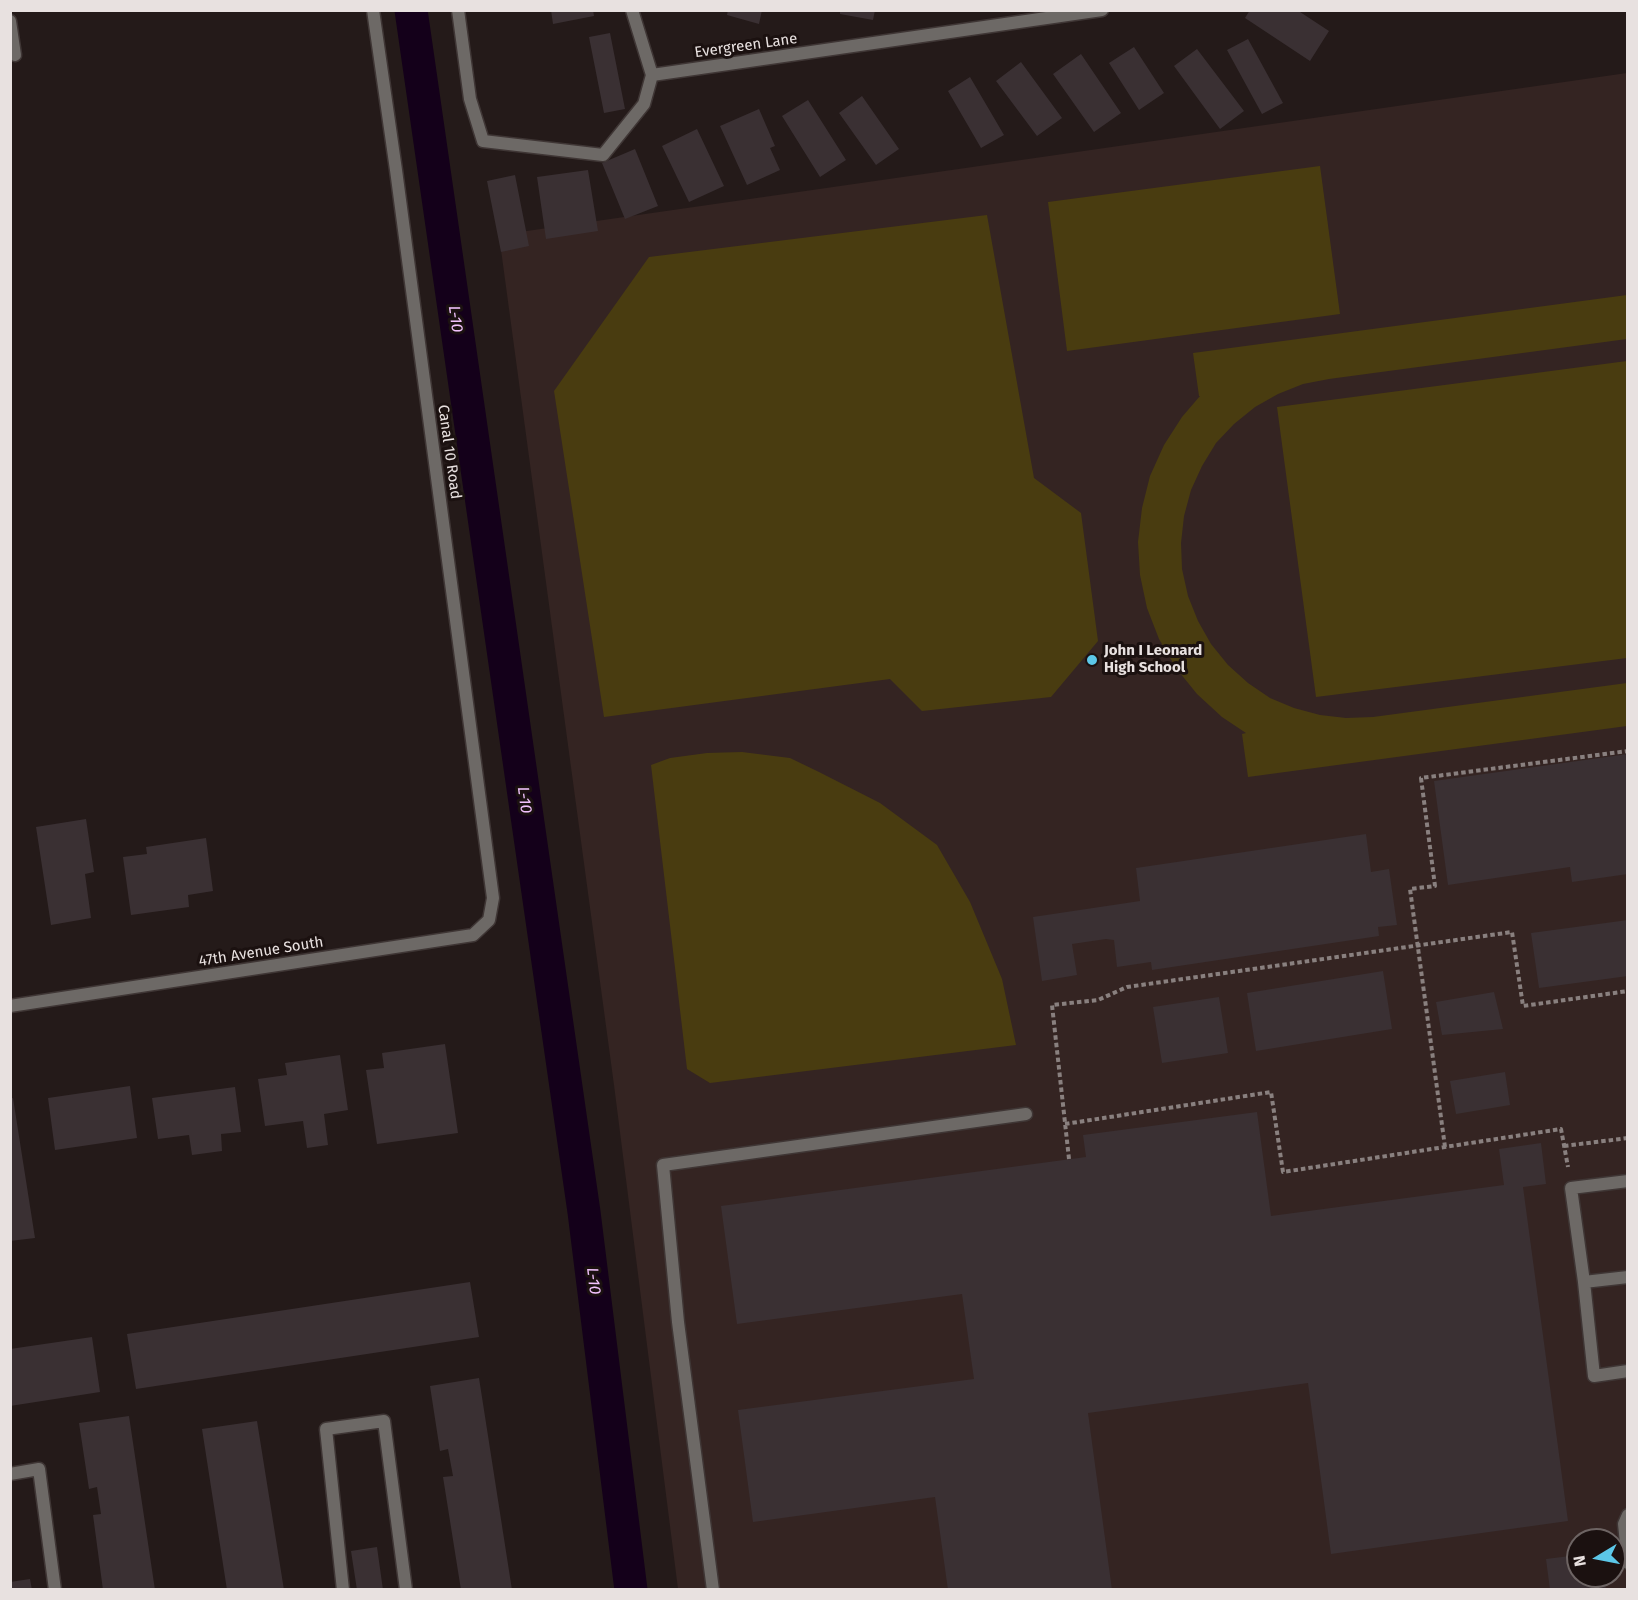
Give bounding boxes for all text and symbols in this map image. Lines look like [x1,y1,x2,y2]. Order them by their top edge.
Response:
street label: Evergreen Lane [694,30,798,62]
water label: L-10 [444,304,466,334]
street label: Canal 10 Road [433,404,465,500]
place label: John I Leonard High School [1104,642,1202,677]
marker: John I Leonard High School [1085,653,1099,667]
water label: L-10 [513,785,535,815]
street label: 47th Avenue South [197,933,325,971]
water label: L-10 [582,1266,604,1296]
north arrow [1566,1528,1626,1588]
text: N [1569,1554,1590,1568]

